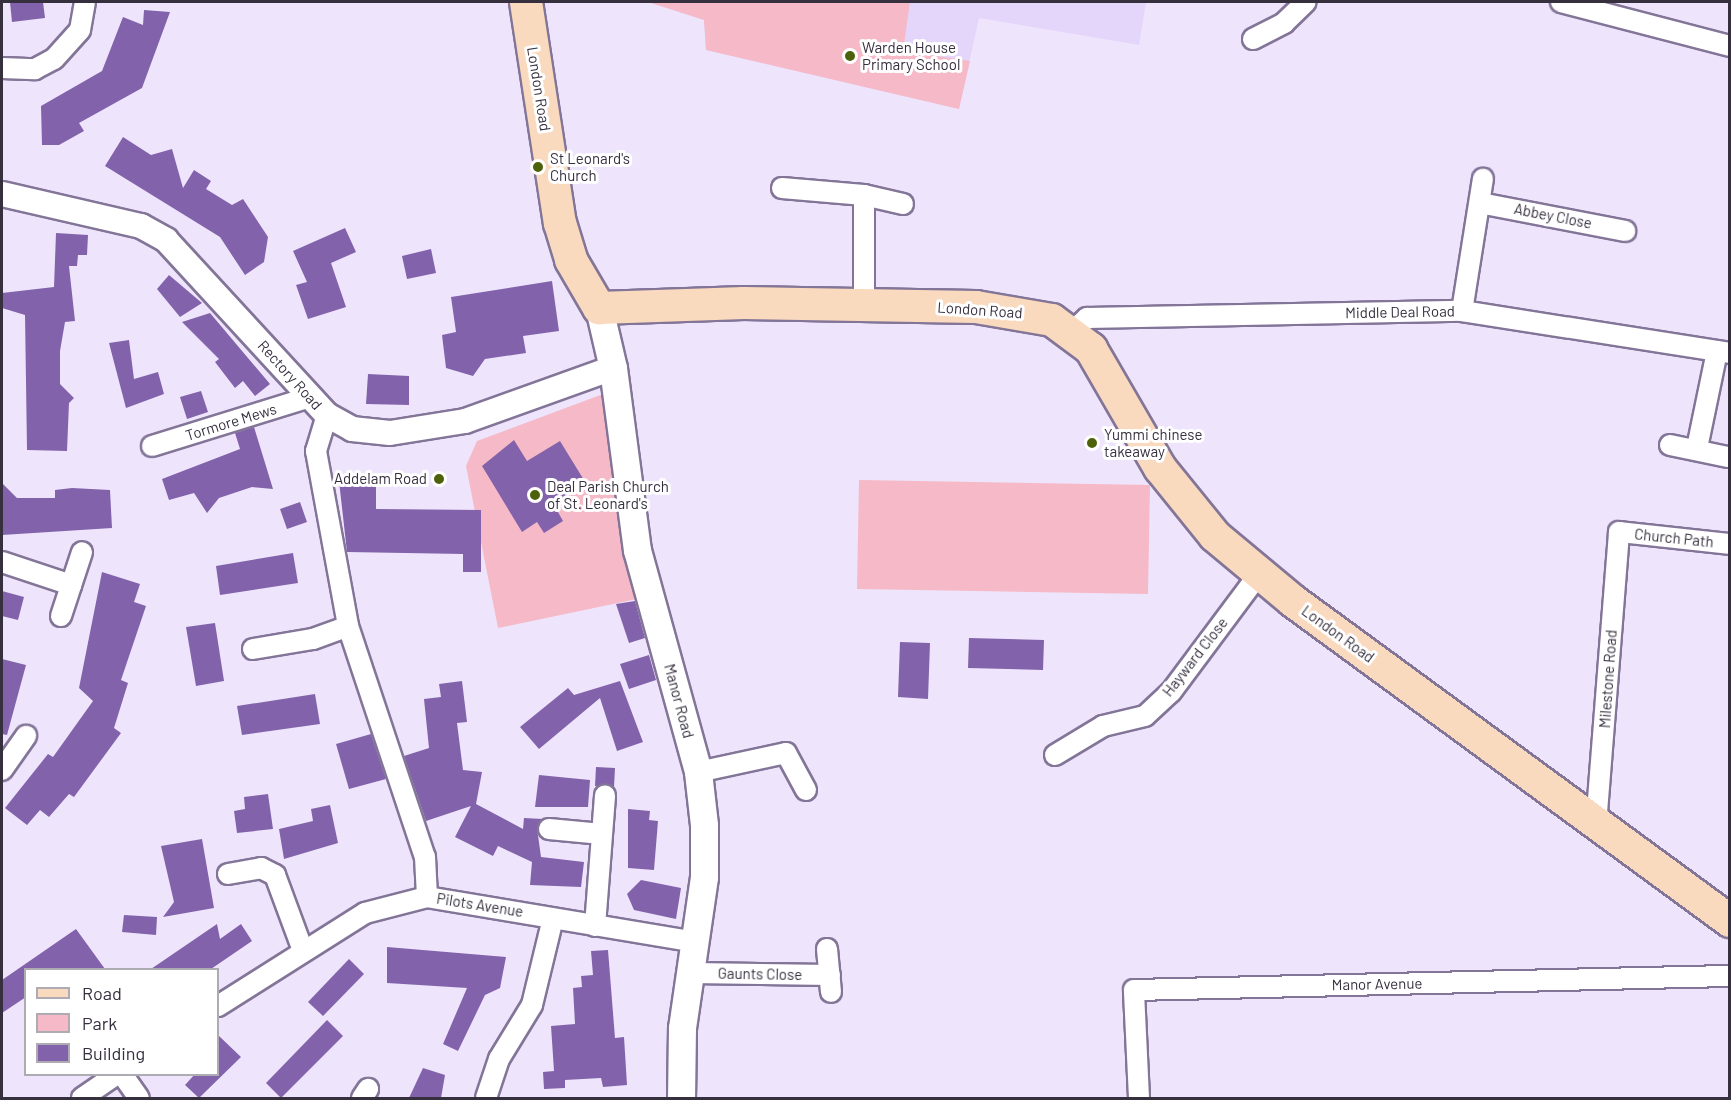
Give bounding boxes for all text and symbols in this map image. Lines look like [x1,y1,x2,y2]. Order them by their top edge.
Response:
place label: Warden House Primary School [862,38,960,73]
street label: London Road [523,45,555,133]
marker: Warden House Primary School [843,49,857,63]
place label: St Leonard's Church [550,149,630,184]
marker: St Leonard's Church [531,160,545,174]
street label: Abbey Close [1512,200,1594,232]
street label: London Road [937,298,1023,322]
street label: Middle Deal Road [1345,302,1455,322]
street label: Rectory Road [254,337,326,413]
street label: Tormore Mews [183,400,279,444]
place label: Yummi chinese takeaway [1104,425,1203,460]
marker: Yummi chinese takeaway [1085,436,1099,450]
place label: Addelam Road [334,470,427,488]
marker: Addelam Road [432,472,446,486]
place label: Deal Parish Church of St. Leonard's [547,477,669,512]
marker: Deal Parish Church of St. Leonard's [528,488,542,502]
street label: Church Path [1634,525,1714,551]
street label: London Road [1298,602,1378,666]
street label: Hayward Close [1159,614,1231,700]
street label: Milestone Road [1596,629,1620,729]
street label: Manor Road [660,662,698,740]
street label: Pilots Avenue [435,889,525,921]
street label: Gaunts Close [718,964,802,984]
legend [24,968,219,1076]
street label: Manor Avenue [1332,974,1422,994]
text: Road [82,982,122,1004]
text: Park [82,1012,117,1034]
text: Building [82,1042,145,1064]

